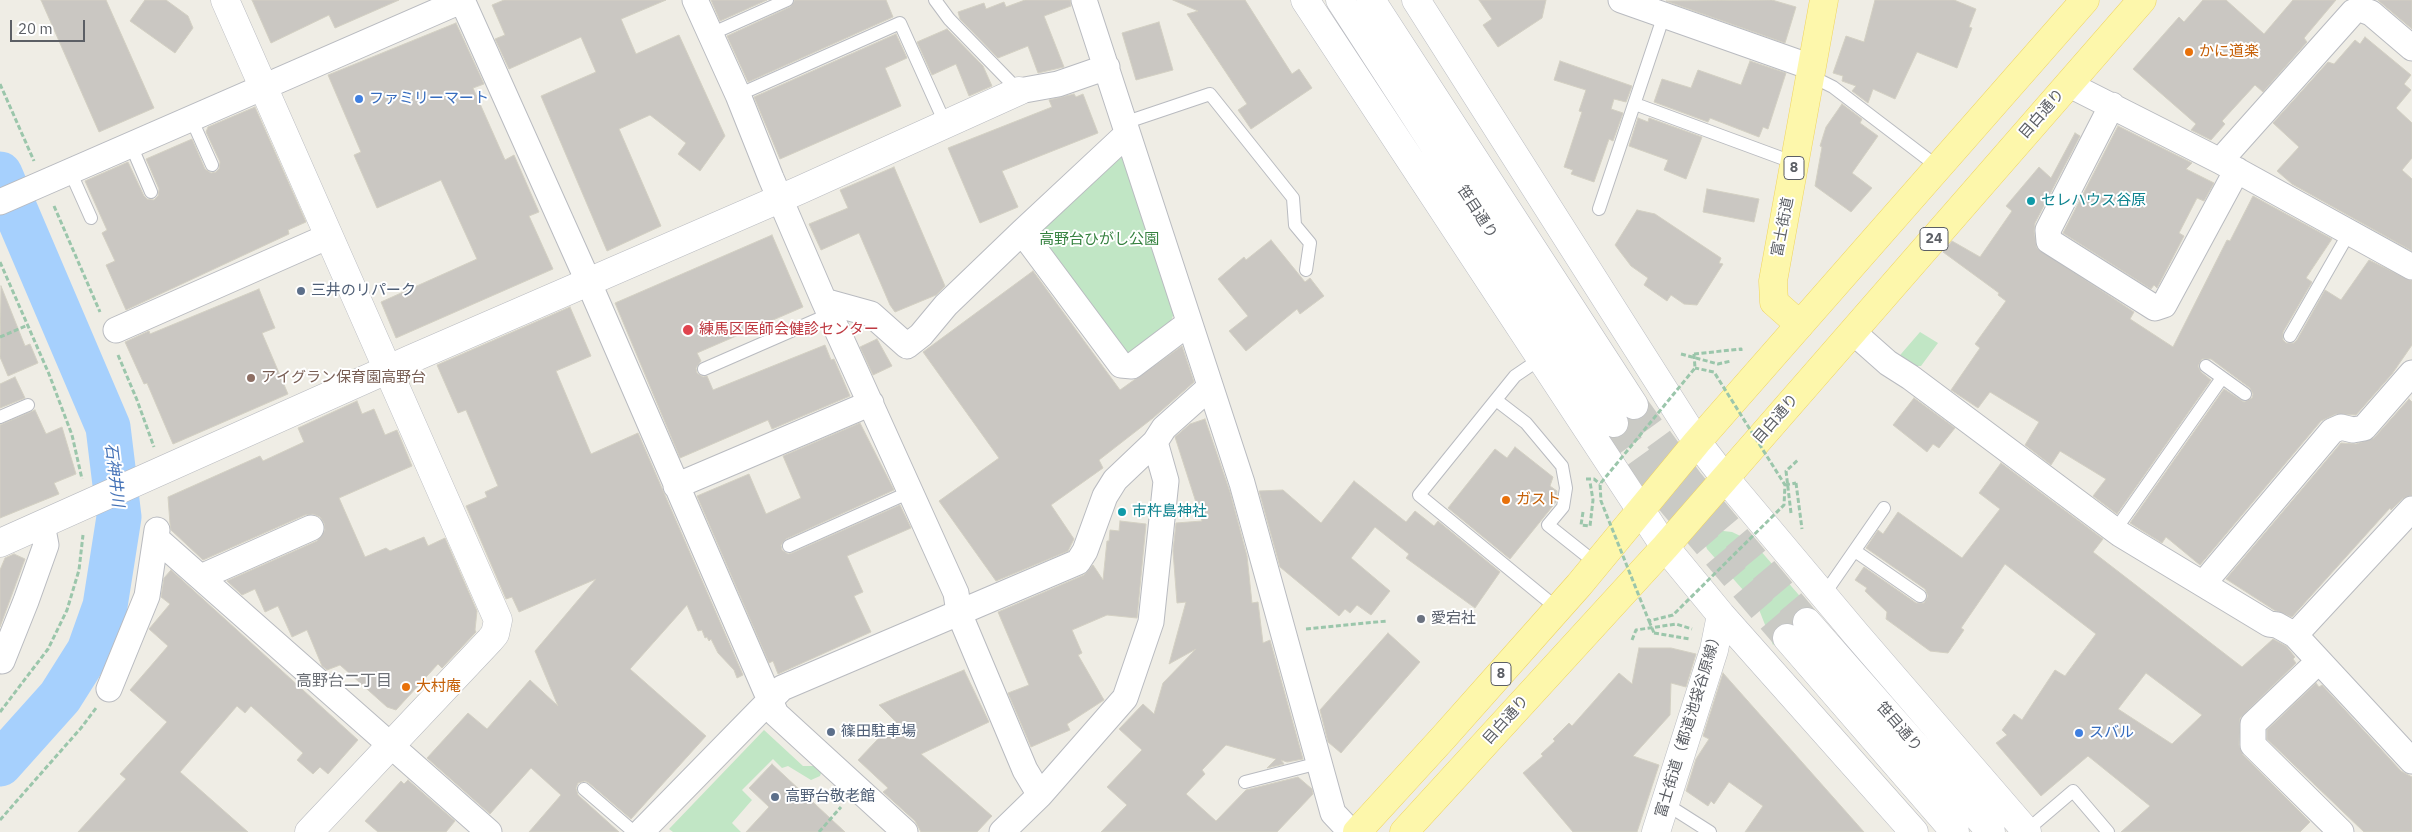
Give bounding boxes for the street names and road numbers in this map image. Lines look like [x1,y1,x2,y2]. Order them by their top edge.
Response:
street label: 目白通り [2016,85,2068,143]
road number: 8 [1784,156,1804,180]
street label: 笹目通り [1453,182,1501,242]
street label: 富士街道 [1768,196,1798,258]
road number: 24 [1920,228,1948,250]
street label: 目白通り [1750,390,1802,448]
street label: 富士街道（都道池袋谷原線） [1652,628,1726,820]
road number: 8 [1491,662,1511,686]
street label: 目白通り [1479,692,1533,748]
street label: 笹目通り [1873,698,1925,756]

